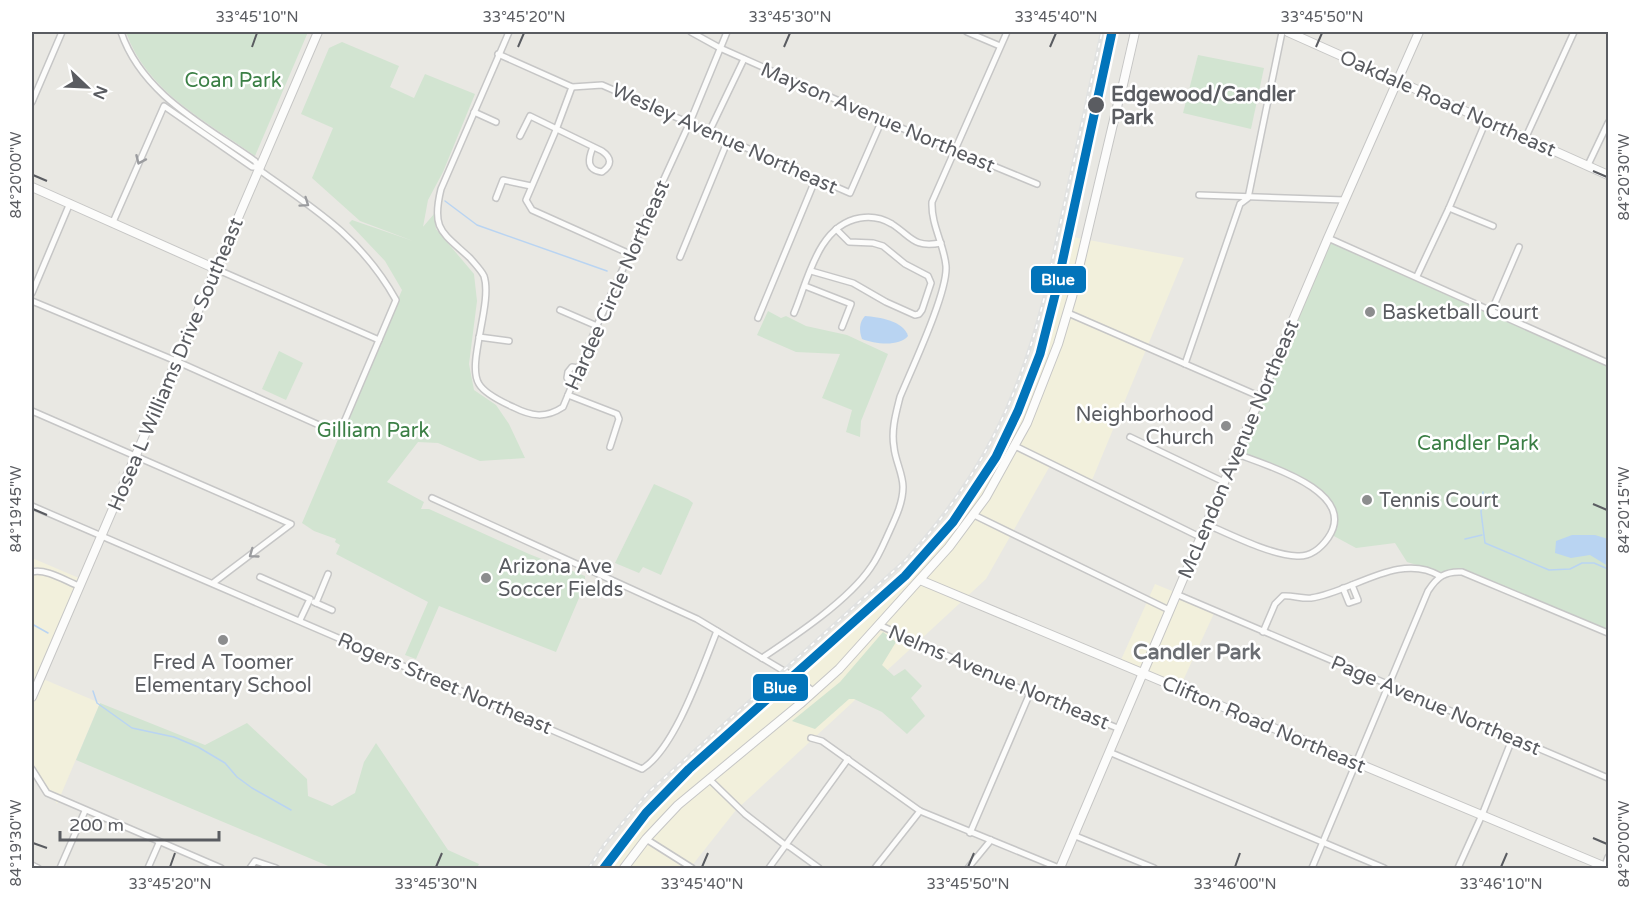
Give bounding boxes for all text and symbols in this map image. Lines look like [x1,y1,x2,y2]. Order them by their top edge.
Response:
text: 33°45'10"N [215,8,299,26]
text: 33°45'20"N [482,8,566,26]
text: 33°45'30"N [748,8,832,26]
text: 33°45'40"N [1014,8,1098,26]
text: 33°45'50"N [1280,8,1364,26]
street label: Oakdale Road Northeast [1336,45,1560,163]
north arrow [57,57,117,117]
street label: Mayson Avenue Northeast [757,58,999,178]
park label: Coan Park [184,69,282,93]
street label: Wesley Avenue Northeast [608,78,841,200]
text: N [88,83,112,102]
place label: Edgewood/Candler Park [1111,83,1296,130]
marker: Edgewood/Candler Park [1086,95,1106,115]
text: 84°20'00"W [7,132,25,218]
text: 84°20'30"W [1615,134,1633,220]
one-way arrow [136,153,148,164]
street label: Hardee Circle Northeast [561,176,675,394]
one-way arrow [299,196,310,207]
street label: Hosea L Williams Drive Southeast [103,214,249,515]
line badge: Blue [1030,265,1087,294]
text: Blue [1041,270,1075,290]
place label: Basketball Court [1382,301,1539,325]
marker: Basketball Court [1363,305,1377,319]
street label: McLendon Avenue Northeast [1173,316,1305,582]
place label: Neighborhood Church [1076,403,1214,450]
park label: Gilliam Park [317,419,429,443]
marker: Neighborhood Church [1219,419,1233,433]
park label: Candler Park [1417,432,1539,456]
text: 84°19'45"W [7,466,25,552]
text: 84°20'15"W [1615,467,1633,553]
place label: Tennis Court [1379,489,1499,513]
marker: Tennis Court [1360,493,1374,507]
one-way arrow [248,547,259,558]
place label: Arizona Ave Soccer Fields [498,555,623,602]
marker: Arizona Ave Soccer Fields [479,571,493,585]
street label: Nelms Avenue Northeast [885,621,1113,735]
street label: Rogers Street Northeast [334,628,556,740]
marker: Fred A Toomer Elementary School [216,633,230,647]
district label: Candler Park [1133,640,1262,665]
place label: Fred A Toomer Elementary School [134,651,312,698]
street label: Page Avenue Northeast [1327,651,1544,761]
street label: Clifton Road Northeast [1158,671,1369,779]
line badge: Blue [752,673,809,702]
text: Blue [763,678,797,698]
text: 84°19'30"W [7,800,25,886]
text: 84°20'00"W [1615,801,1633,887]
scale bar [60,804,219,842]
text: 200 m [69,814,124,836]
text: 33°45'20"N [128,875,212,893]
text: 33°45'30"N [394,875,478,893]
text: 33°45'40"N [660,875,744,893]
text: 33°45'50"N [926,875,1010,893]
text: 33°46'00"N [1193,875,1277,893]
text: 33°46'10"N [1459,875,1543,893]

